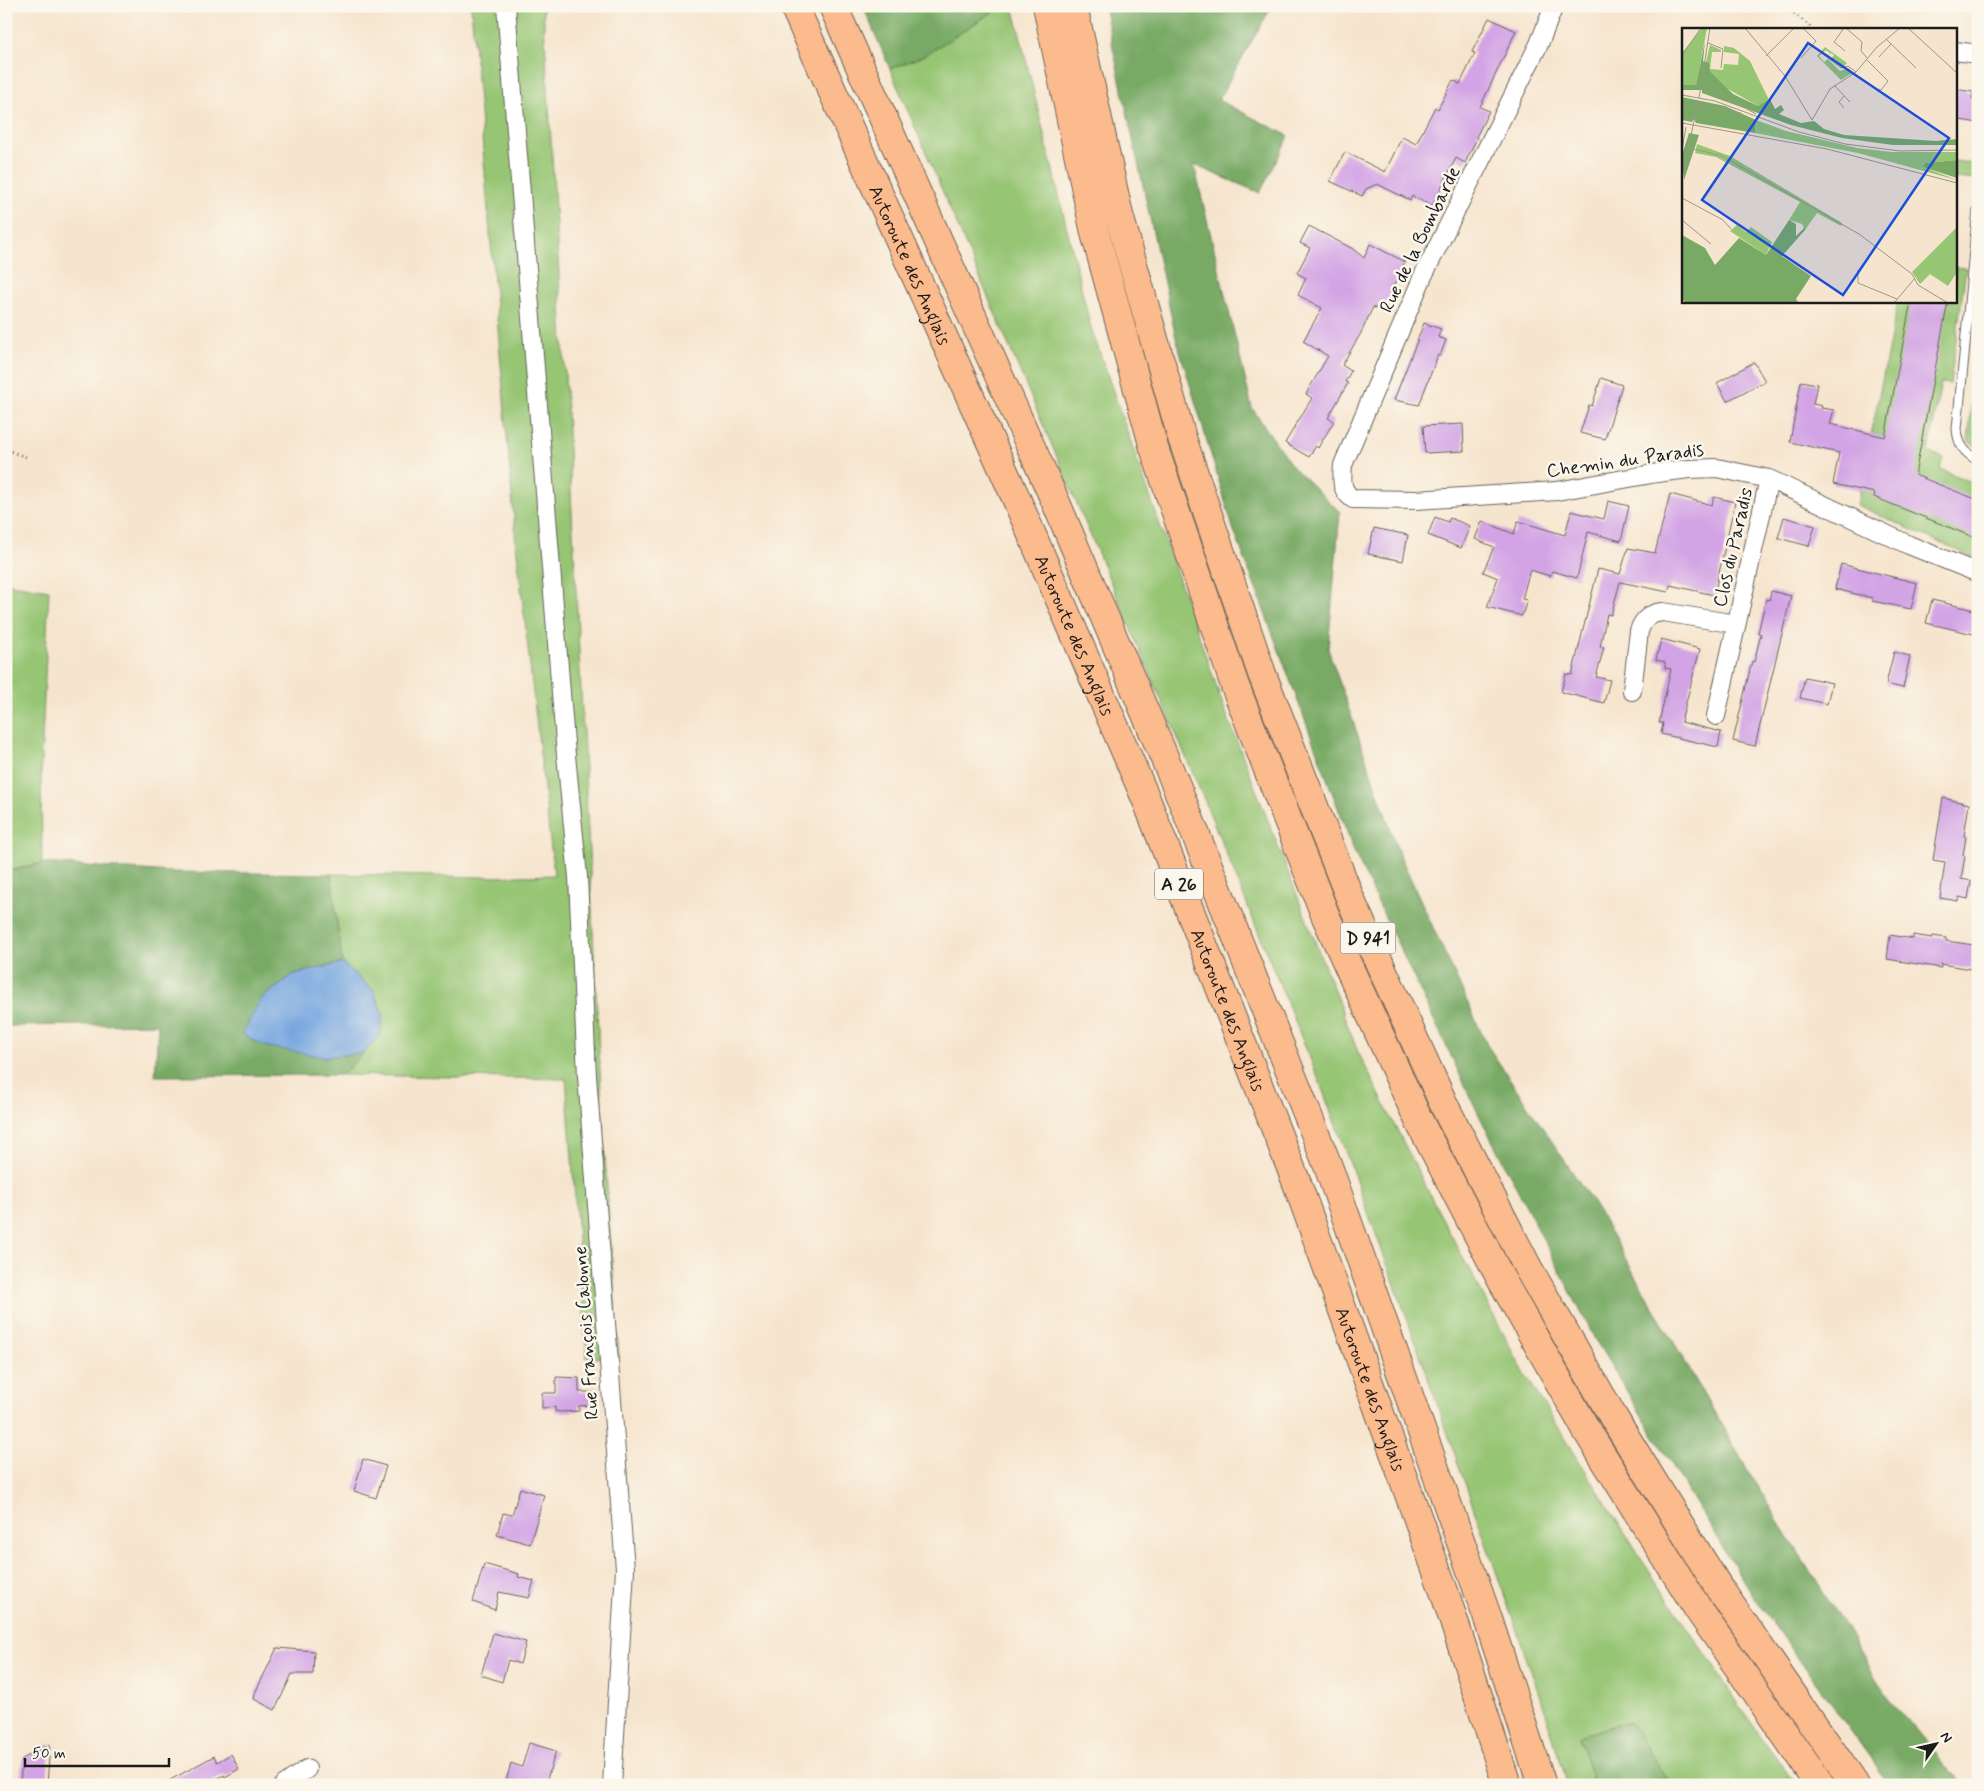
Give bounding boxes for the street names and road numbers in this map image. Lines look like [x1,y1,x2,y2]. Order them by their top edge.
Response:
street label: Rue de la Bombarde [1374,162,1467,317]
street label: Autoroute des Anglais [862,181,957,350]
street label: Chemin du Paradis [1545,437,1705,484]
street label: Clos du Paradis [1708,485,1759,610]
street label: Autoroute des Anglais [1028,551,1120,721]
road number: A 26 [1155,869,1203,900]
road number: D 941 [1340,922,1396,954]
street label: Autoroute des Anglais [1184,925,1271,1096]
street label: Rue François Calonne [568,1245,605,1421]
street label: Autoroute des Anglais [1329,1304,1411,1476]

